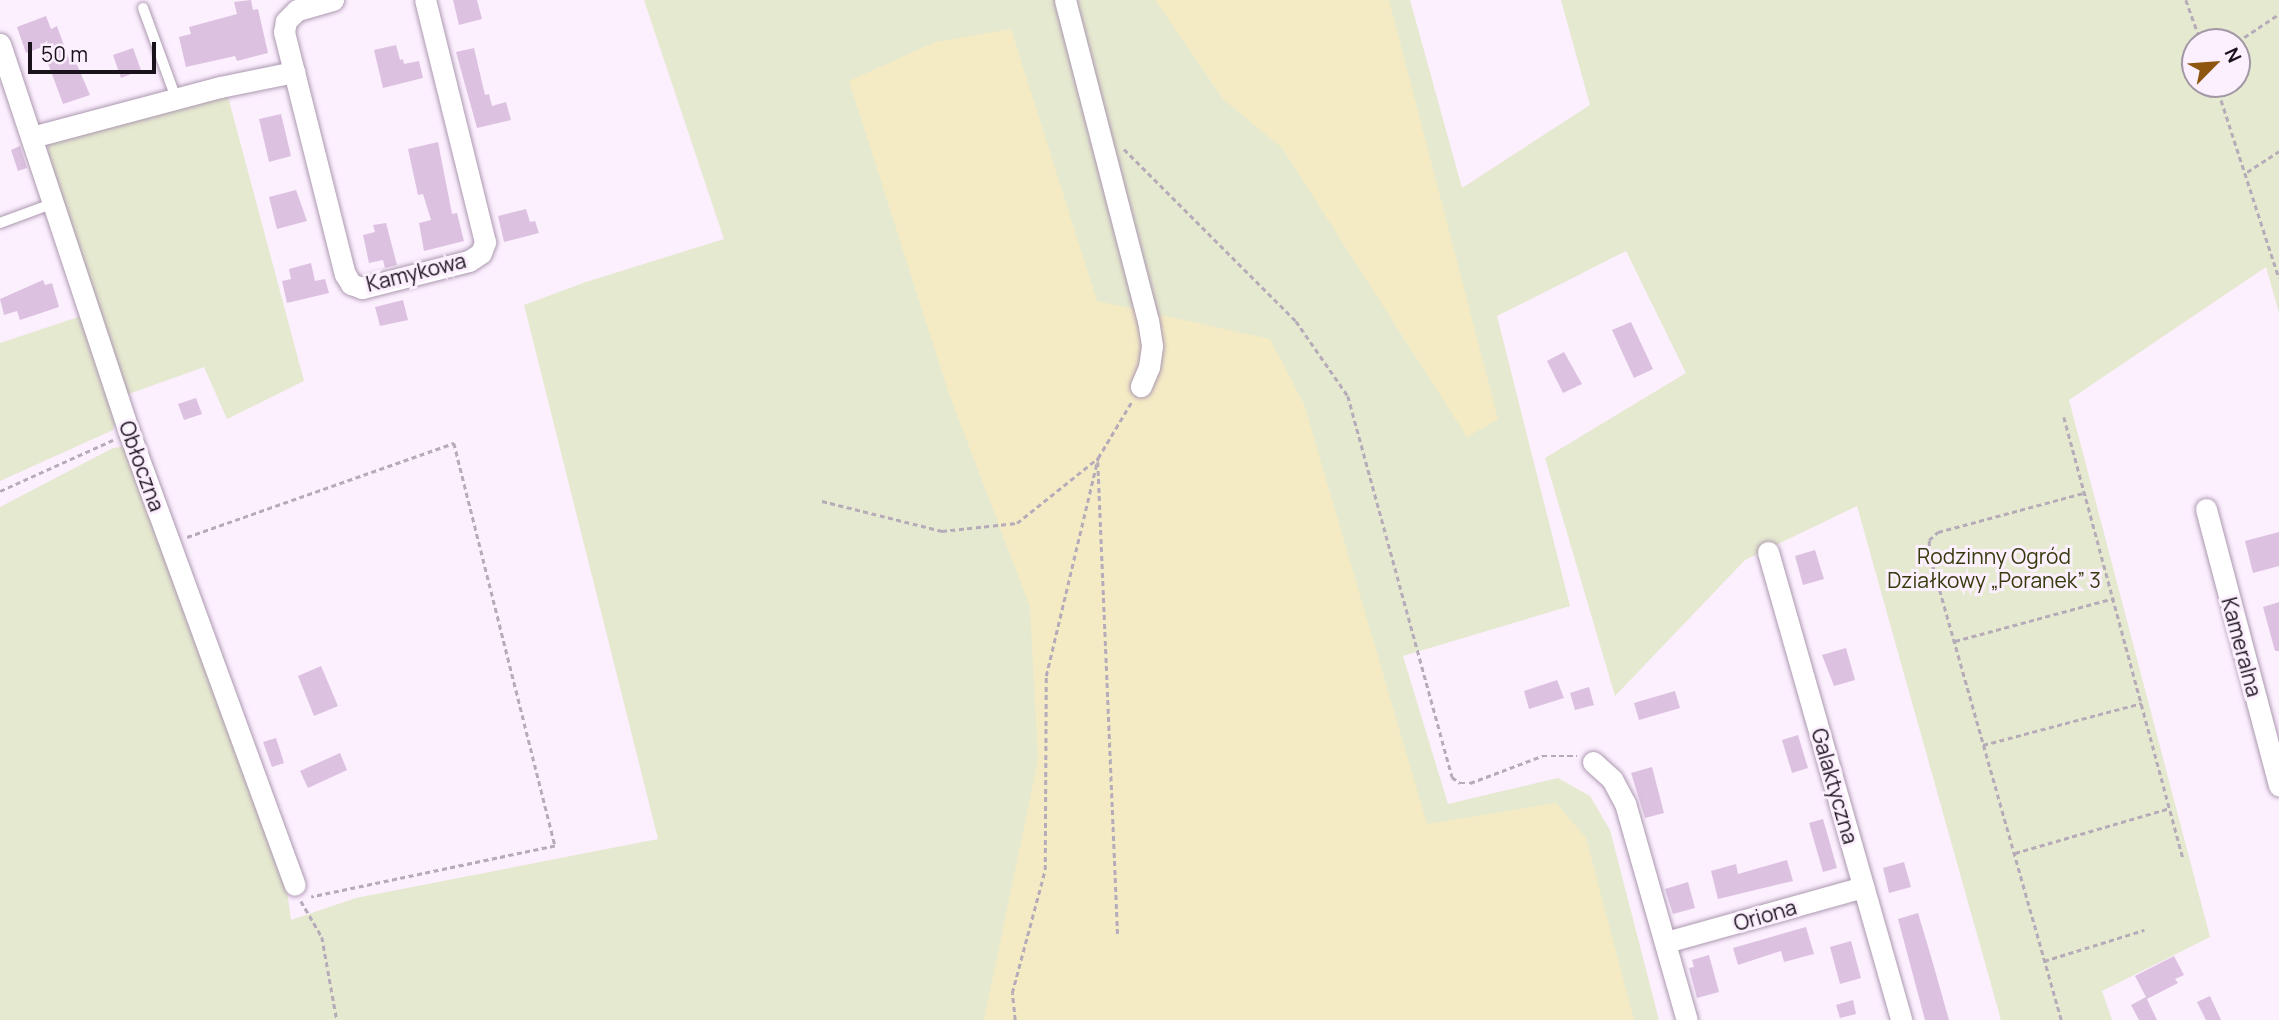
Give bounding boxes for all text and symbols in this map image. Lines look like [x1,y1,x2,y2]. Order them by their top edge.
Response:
scale bar [32,28,159,72]
north arrow [2181,28,2251,98]
text: 50 m [41,40,88,68]
text: N [2219,43,2248,67]
street label: Kamykowa [363,247,469,297]
street label: Obłoczna [114,417,170,515]
park label: Rodzinny Ogród Działkowy „Poranek” 3 [1887,543,2101,593]
street label: Kameralna [2217,594,2267,700]
street label: Galaktyczna [1806,725,1864,847]
street label: Oriona [1731,894,1799,936]

